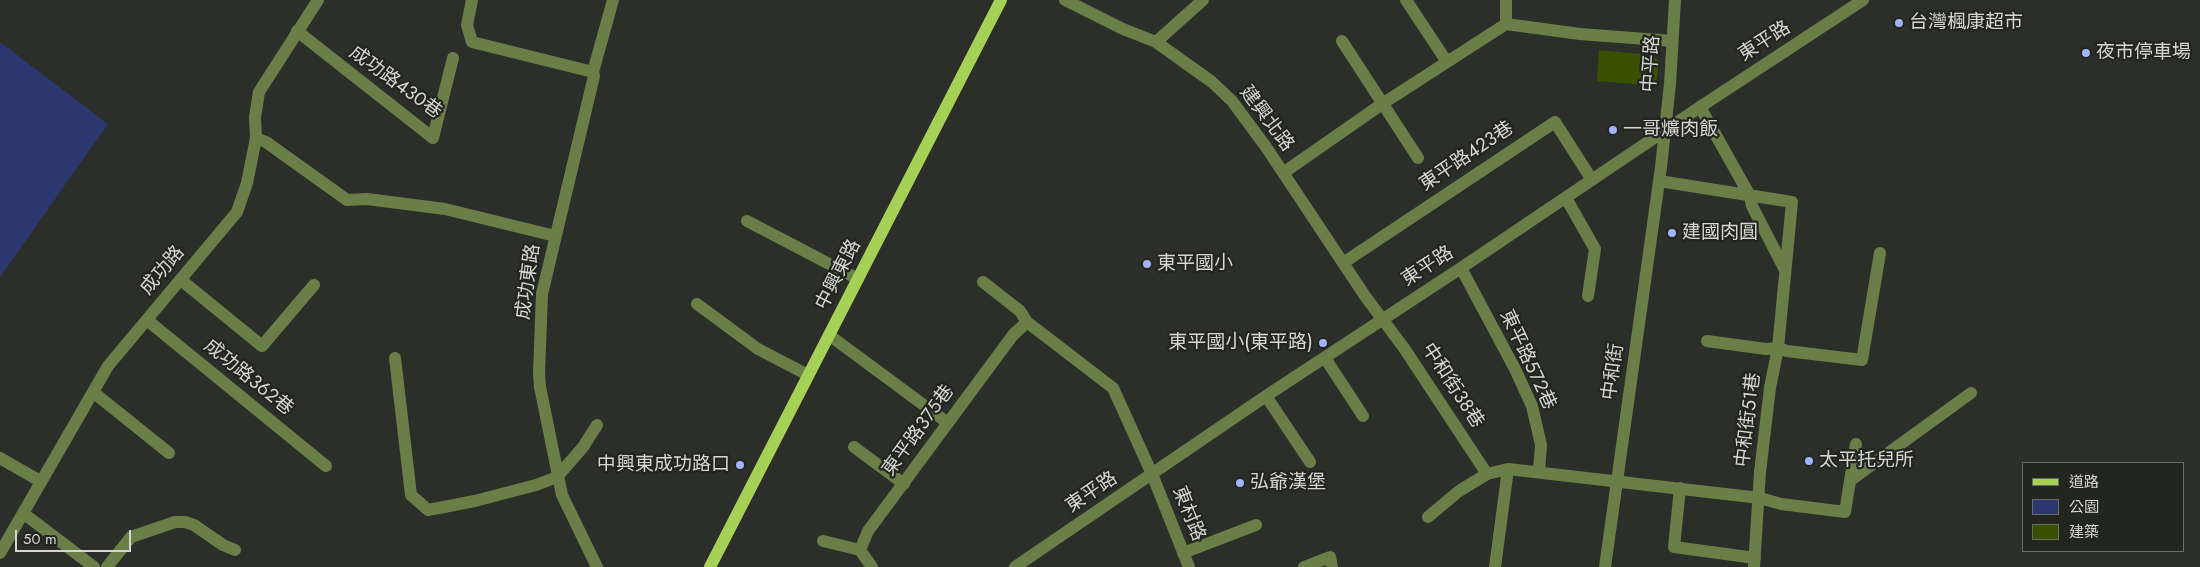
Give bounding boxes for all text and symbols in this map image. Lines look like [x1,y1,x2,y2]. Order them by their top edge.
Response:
place label: 台灣楓康超市 [1909,12,2023,34]
street label: 東平路 [1735,17,1795,67]
marker: 台灣楓康超市 [1893,17,1905,29]
street label: 中平路 [1639,35,1665,93]
street label: 成功路430巷 [344,42,446,124]
place label: 夜市停車場 [2096,42,2191,64]
marker: 夜市停車場 [2080,47,2092,59]
street label: 建興北路 [1234,82,1298,156]
street label: 東平路423巷 [1416,117,1518,197]
place label: 一哥爌肉飯 [1623,119,1718,141]
marker: 一哥爌肉飯 [1607,124,1619,136]
place label: 建國肉圓 [1682,222,1758,244]
marker: 建國肉圓 [1666,227,1678,239]
street label: 中興東路 [812,236,866,314]
street label: 成功路 [136,242,190,300]
street label: 東平路 [1398,242,1458,292]
street label: 成功東路 [512,243,546,321]
place label: 東平國小 [1157,253,1233,275]
marker: 東平國小 [1141,258,1153,270]
street label: 東平路572巷 [1494,306,1560,414]
place label: 東平國小(東平路) [1168,332,1313,354]
street label: 成功路362巷 [199,335,297,421]
marker: 東平國小(東平路) [1317,337,1329,349]
street label: 中和街38巷 [1416,339,1488,433]
street label: 中和街 [1599,342,1629,402]
street label: 中和街51巷 [1732,371,1766,469]
street label: 東平路375巷 [878,381,960,481]
place label: 太平托兒所 [1819,450,1914,472]
place label: 中興東成功路口 [597,454,730,476]
marker: 太平托兒所 [1803,455,1815,467]
marker: 中興東成功路口 [734,459,746,471]
legend [2022,462,2185,552]
street label: 東平路 [1062,468,1122,518]
text: 道路 [2069,471,2099,493]
place label: 弘爺漢堡 [1250,472,1326,494]
marker: 弘爺漢堡 [1234,477,1246,489]
street label: 東村路 [1167,483,1209,545]
text: 公園 [2069,496,2099,518]
scale bar [18,520,134,552]
text: 建築 [2069,521,2099,543]
text: 50 m [23,528,57,550]

